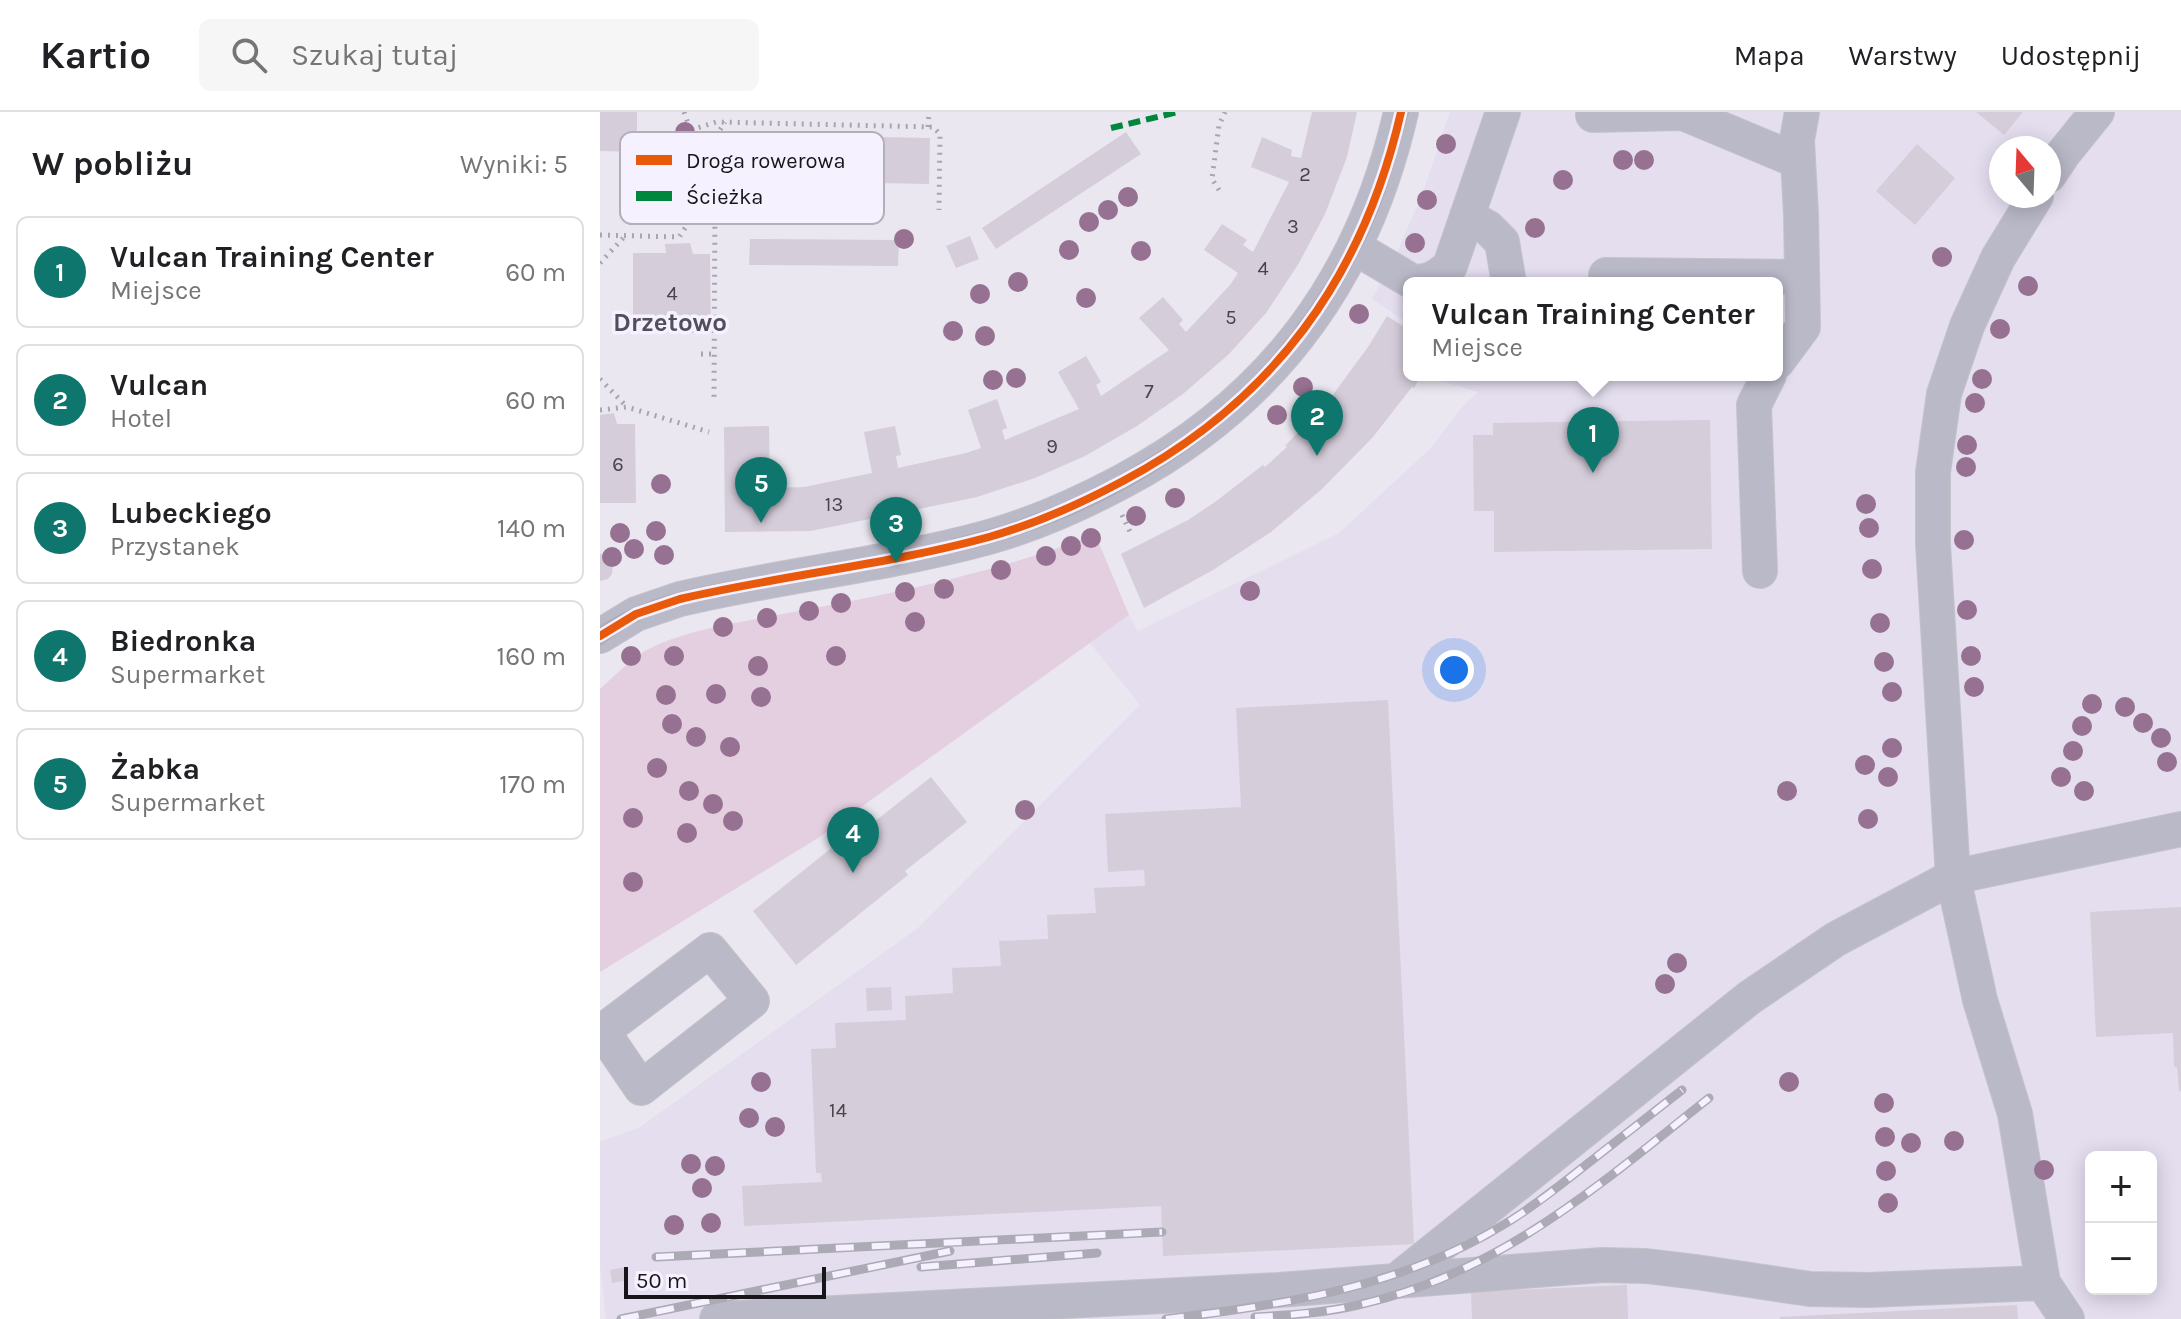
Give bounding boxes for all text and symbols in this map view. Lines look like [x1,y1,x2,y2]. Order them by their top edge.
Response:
search box [199,19,759,91]
text: Kartio [40,33,151,78]
icon: search [227,33,271,77]
text: Szukaj tutaj [291,37,458,73]
text: Mapa [1734,39,1805,72]
text: Warstwy [1849,39,1957,72]
text: Udostępnij [2001,39,2141,72]
legend [620,132,884,224]
north arrow [1989,136,2061,208]
text: W pobliżu [32,144,193,184]
text: Droga rowerowa [686,148,846,174]
text: Wyniki: 5 [460,149,568,180]
house number: 2 [1299,163,1311,186]
text: Ścieżka [686,183,763,210]
house number: 3 [1287,215,1299,238]
text: Vulcan Training Center [110,239,434,275]
text: 1 [55,257,65,288]
text: 60 m [505,257,566,288]
house number: 4 [1257,257,1269,280]
text: Miejsce [110,275,202,306]
popup [1403,277,1783,381]
house number: 4 [666,282,678,305]
text: Vulcan Training Center [1431,296,1755,332]
house number: 5 [1225,306,1237,329]
district label: Drzetowo [613,307,727,338]
text: Miejsce [1431,332,1523,363]
text: Vulcan [110,367,208,403]
house number: 7 [1144,380,1154,403]
text: 2 [52,385,68,416]
text: 60 m [505,385,566,416]
pin: 2 [1291,390,1343,456]
text: Hotel [110,403,172,434]
pin: 1 [1567,407,1619,473]
house number: 9 [1046,435,1058,458]
house number: 6 [612,453,624,476]
pin: 5 [735,457,787,523]
house number: 13 [825,493,843,516]
text: Lubeckiego [110,495,272,531]
pin: 3 [870,497,922,563]
text: 3 [52,513,68,544]
text: 140 m [497,513,566,544]
text: Przystanek [110,531,240,562]
text: Biedronka [110,623,256,659]
text: 4 [52,641,68,672]
text: 160 m [497,641,566,672]
your location [1434,650,1474,690]
text: Supermarket [110,659,265,690]
text: Żabka [110,751,200,787]
text: 5 [52,769,68,800]
text: 170 m [499,769,566,800]
text: Supermarket [110,787,265,818]
pin: 4 [827,807,879,873]
house number: 14 [829,1099,847,1122]
map controls [2085,1151,2157,1295]
button: + [2085,1151,2157,1223]
button: − [2085,1223,2157,1295]
scale bar [624,1263,826,1299]
text: 50 m [636,1268,687,1294]

